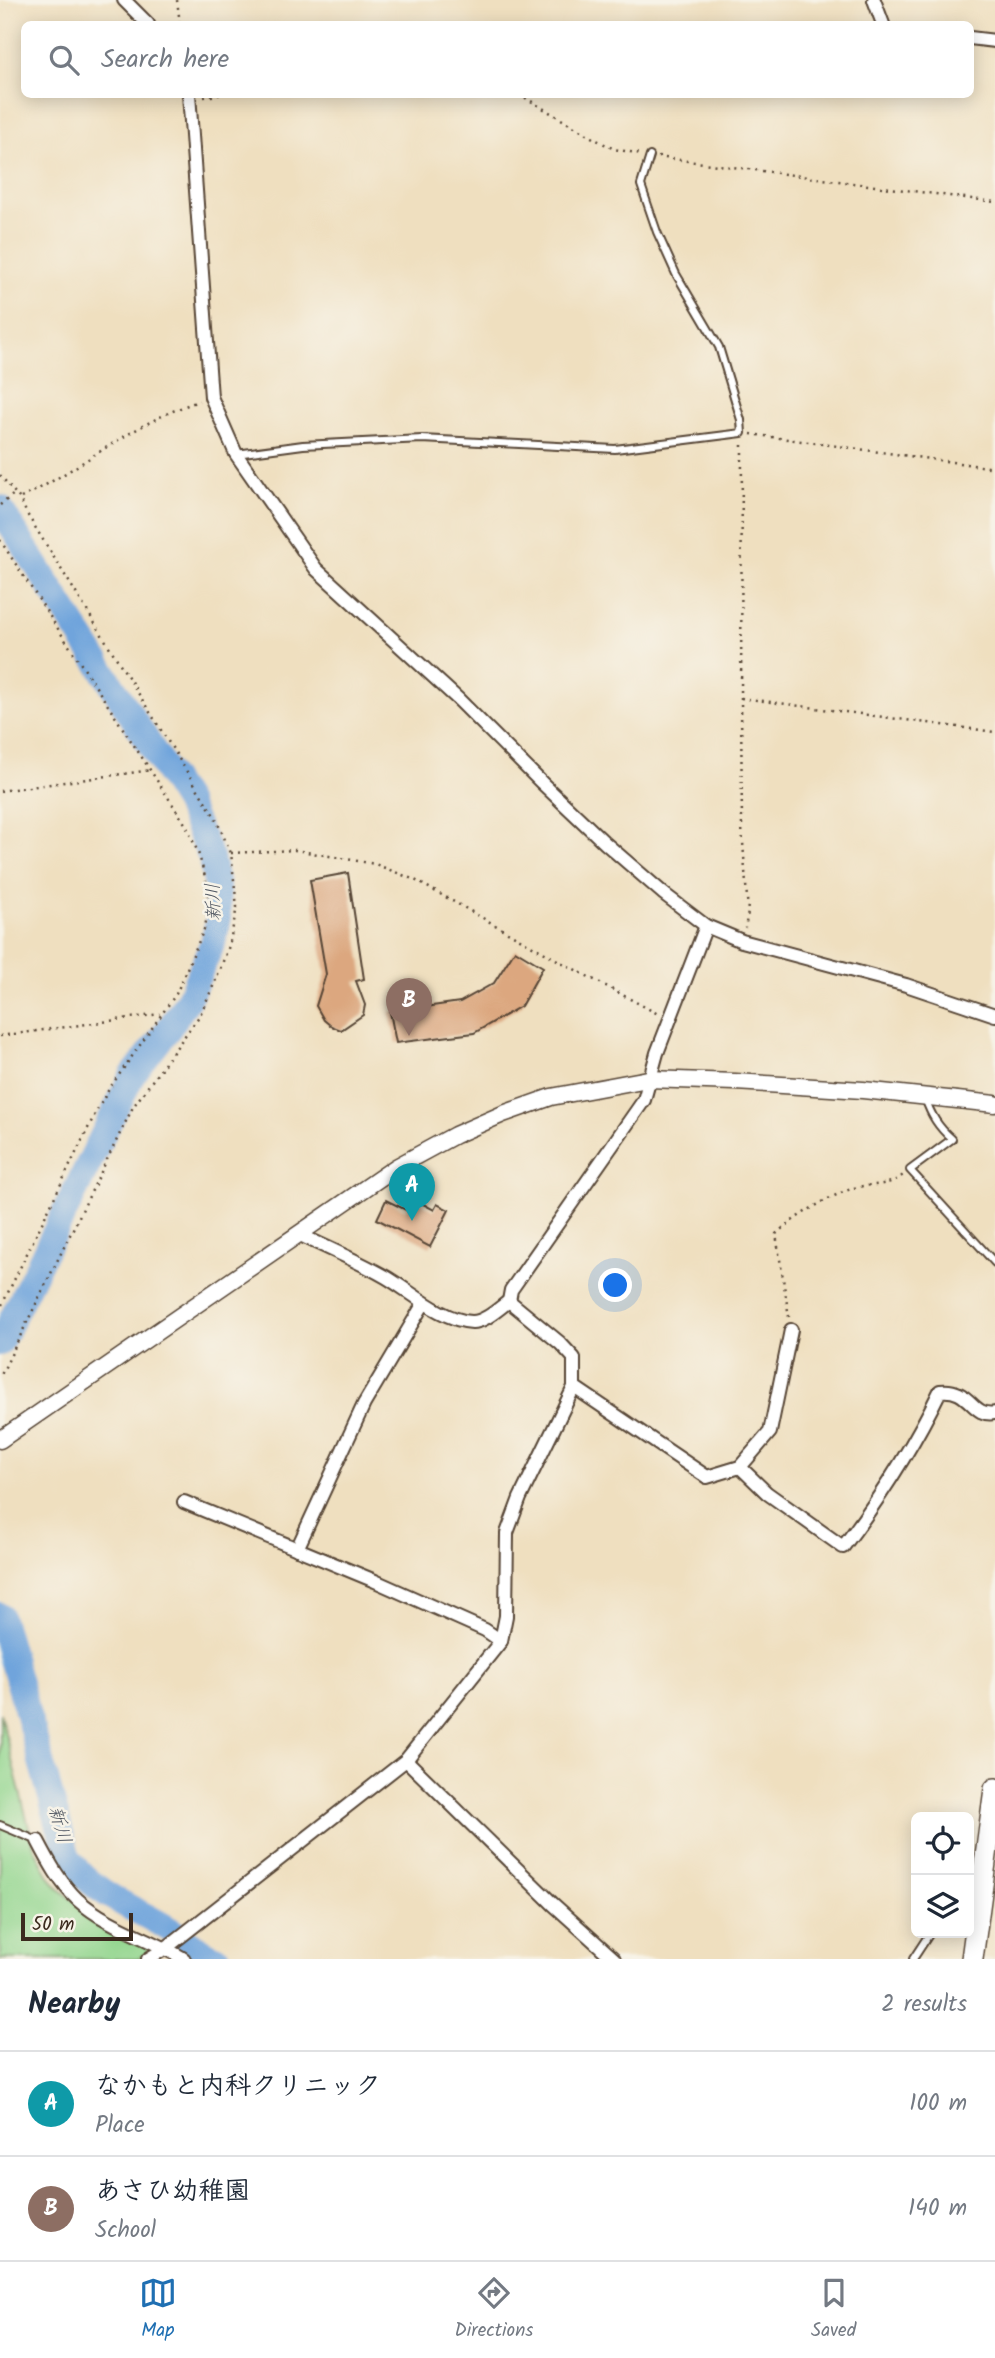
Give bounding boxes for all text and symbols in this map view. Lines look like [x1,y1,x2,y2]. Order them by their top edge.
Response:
search box [21,21,974,98]
text: Search here [101,39,229,81]
icon: search [45,41,83,79]
water label: 新川 [198,882,230,922]
pin: B [386,978,432,1036]
pin: A [389,1163,435,1221]
your location [598,1268,632,1302]
water label: 新川 [39,1803,79,1847]
map controls [911,1812,974,1938]
button: locate [911,1812,974,1875]
button: layers [911,1875,974,1938]
scale bar [21,1910,133,1942]
text: 50 m [32,1910,74,1940]
text: Nearby [28,1981,120,2029]
text: 2 results [881,1987,967,2023]
text: なかもと内科クリニック [95,2066,381,2108]
text: A [44,2086,58,2122]
text: 100 m [909,2086,967,2122]
text: Place [95,2108,145,2144]
text: あさひ幼稚園 [95,2171,250,2213]
text: B [44,2191,58,2227]
text: 140 m [908,2191,967,2227]
text: School [95,2213,156,2249]
tab: Map [139,2274,177,2346]
tab: Directions [455,2274,533,2346]
tab: Saved [811,2274,856,2346]

